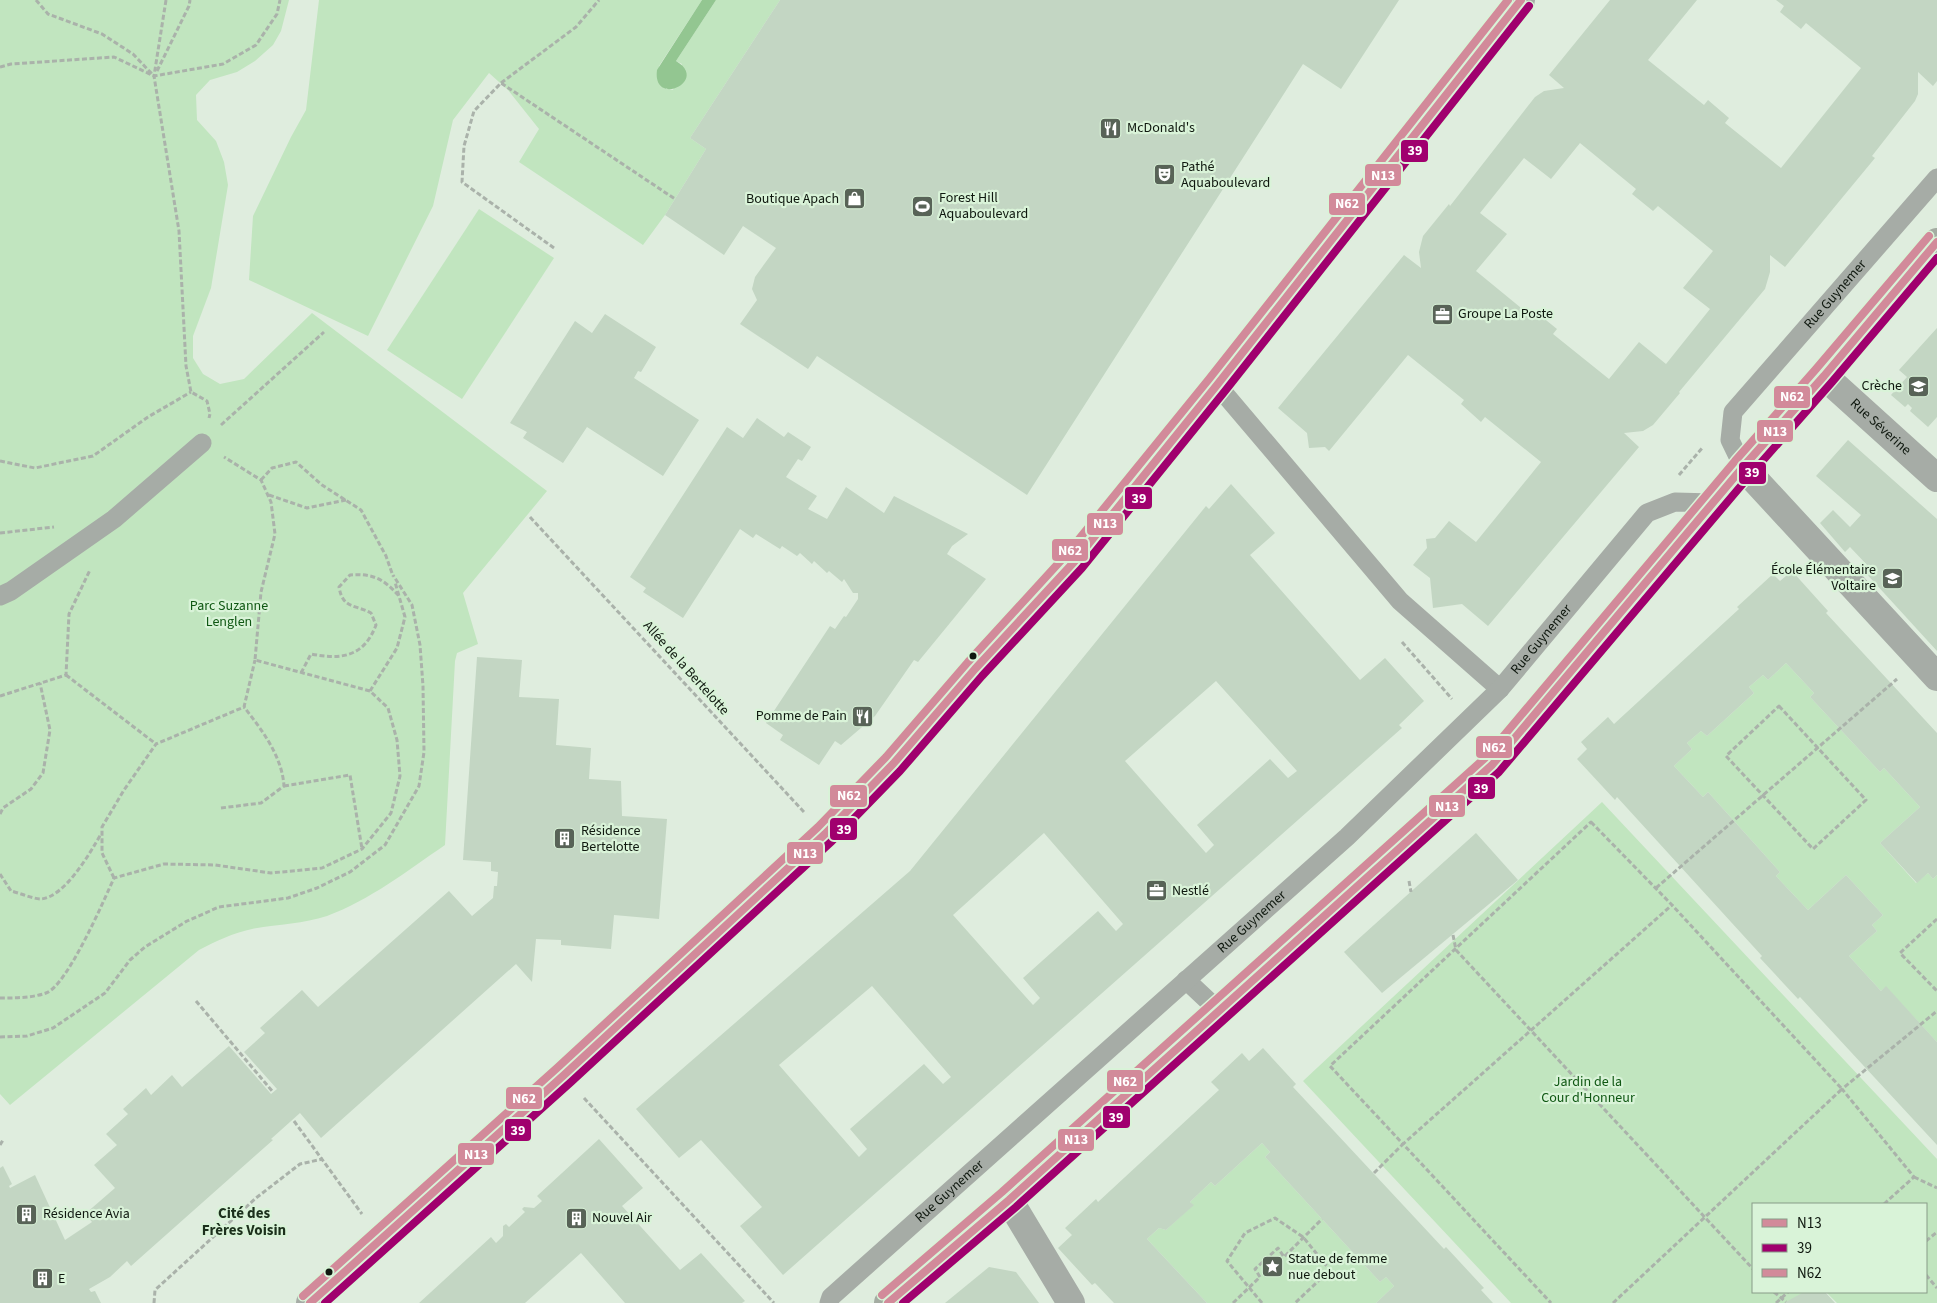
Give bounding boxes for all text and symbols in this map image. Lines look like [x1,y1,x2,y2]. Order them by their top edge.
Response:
restaurant icon: McDonald's [1099,116,1123,140]
place label: McDonald's [1127,118,1195,138]
line badge: 39 [1400,139,1429,163]
text: 39 [1408,141,1422,161]
place label: Pathé Aquaboulevard [1181,157,1270,193]
theatre icon: Pathé Aquaboulevard [1153,163,1177,187]
line badge: N13 [1364,163,1402,187]
text: N13 [1371,166,1395,186]
shop icon: Boutique Apach [843,187,867,211]
place label: Forest Hill Aquaboulevard [939,188,1028,224]
place label: Boutique Apach [746,189,839,209]
line badge: N62 [1328,192,1366,216]
sports icon: Forest Hill Aquaboulevard [911,194,935,218]
text: N62 [1335,194,1359,214]
street label: Rue Guynemer [1800,255,1871,334]
office icon: Groupe La Poste [1430,302,1454,326]
place label: Groupe La Poste [1458,304,1553,324]
school or university icon: Crèche [1906,374,1930,398]
place label: Crèche [1861,376,1902,396]
line badge: N62 [1773,385,1811,409]
text: N62 [1780,387,1804,407]
street label: Rue Séverine [1845,394,1915,460]
line badge: N13 [1756,419,1794,443]
text: N13 [1763,422,1787,442]
line badge: 39 [1738,461,1767,485]
text: 39 [1745,463,1759,483]
line badge: 39 [1124,486,1153,510]
text: 39 [1132,489,1146,509]
line badge: N13 [1086,512,1124,536]
text: N13 [1093,514,1117,534]
line badge: N62 [1051,538,1089,562]
text: N62 [1058,541,1082,561]
place label: École Élémentaire Voltaire [1771,560,1876,596]
school or university icon: École Élémentaire Voltaire [1880,566,1904,590]
park label: Parc Suzanne Lenglen [190,596,268,632]
street label: Rue Guynemer [1506,600,1577,679]
street label: Allée de la Bertelotte [638,616,734,720]
unlabelled marker [968,651,978,661]
restaurant icon: Pomme de Pain [851,704,875,728]
place label: Pomme de Pain [756,706,847,726]
line badge: N62 [1475,735,1513,759]
text: N62 [1482,738,1506,758]
line badge: 39 [1467,776,1496,800]
text: 39 [1474,779,1488,799]
line badge: N62 [829,784,868,808]
text: N62 [837,786,861,806]
line badge: N13 [1428,794,1466,818]
text: N13 [1435,797,1459,817]
line badge: 39 [829,817,858,841]
text: 39 [837,820,851,840]
place label: Résidence Bertelotte [581,821,641,857]
building icon: Résidence Bertelotte [553,827,577,851]
line badge: N13 [786,841,824,865]
text: N13 [793,844,817,864]
office icon: Nestlé [1144,879,1168,903]
place label: Nestlé [1172,881,1209,901]
street label: Rue Guynemer [1213,886,1291,958]
line badge: N62 [1106,1069,1144,1093]
text: N62 [1113,1072,1137,1092]
park label: Jardin de la Cour d'Honneur [1541,1072,1635,1108]
line badge: N62 [505,1086,543,1110]
text: N62 [512,1089,536,1109]
line badge: 39 [1102,1105,1131,1129]
text: 39 [1109,1108,1123,1128]
line badge: 39 [504,1118,532,1142]
text: 39 [511,1121,525,1141]
line badge: N13 [1057,1128,1095,1152]
text: N13 [1064,1130,1088,1150]
line badge: N13 [457,1142,495,1166]
text: N13 [464,1145,488,1165]
street label: Rue Guynemer [911,1155,988,1228]
building icon: Résidence Avia [15,1202,39,1226]
district label: Cité des Frères Voisin [202,1203,286,1241]
legend [1752,1203,1927,1293]
place label: Résidence Avia [43,1204,130,1224]
building icon: Nouvel Air [564,1206,588,1230]
place label: Nouvel Air [592,1208,652,1228]
text: N13 [1797,1213,1822,1234]
text: 39 [1797,1238,1812,1259]
place label: Statue de femme nue debout [1288,1249,1387,1285]
place icon: Statue de femme nue debout [1260,1255,1284,1279]
text: N62 [1797,1263,1822,1284]
building icon: E [30,1267,54,1291]
unlabelled marker [324,1267,334,1277]
place label: E [58,1269,65,1289]

